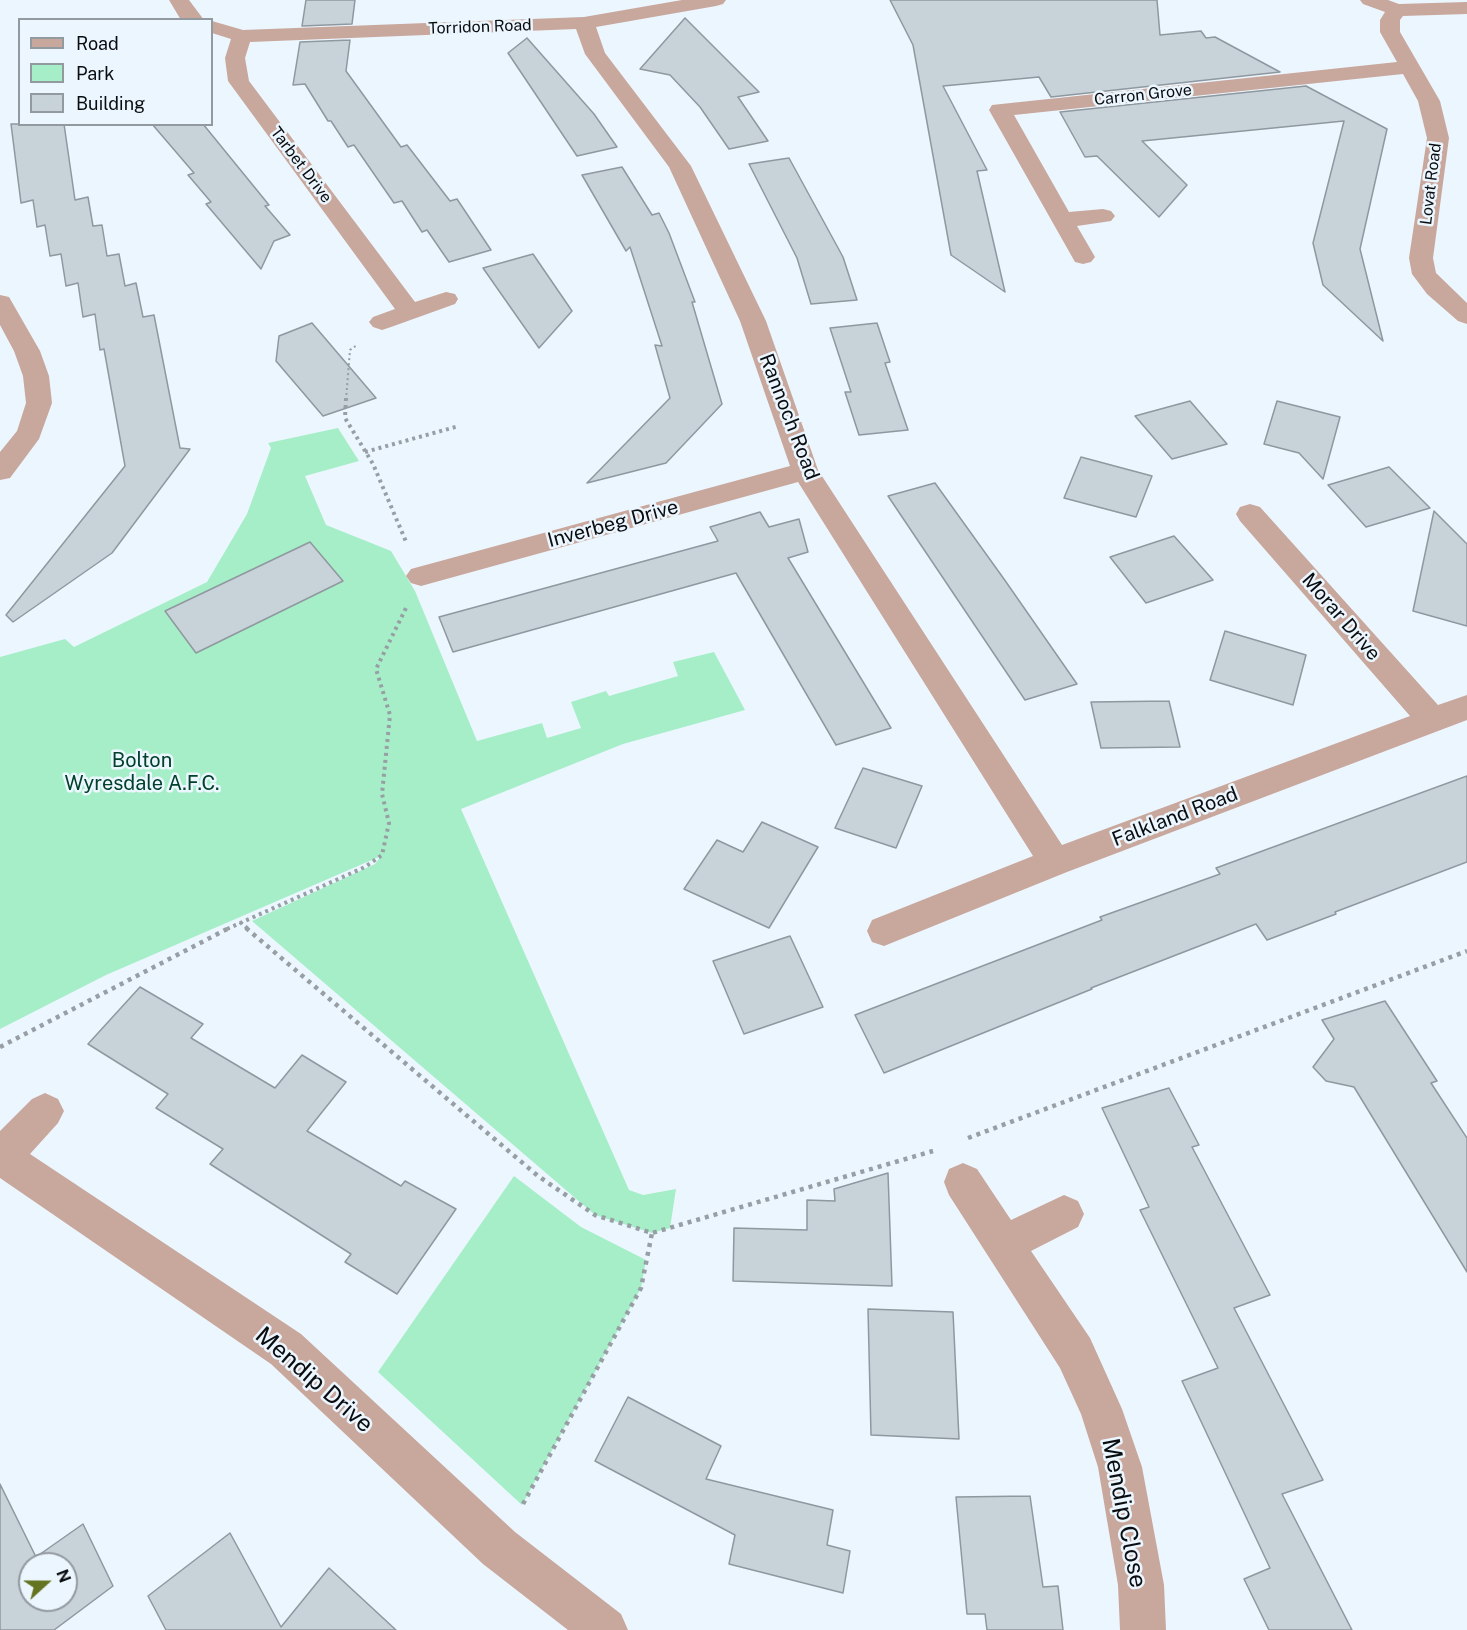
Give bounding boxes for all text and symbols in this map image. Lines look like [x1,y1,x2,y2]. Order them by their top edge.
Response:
street label: Torridon Road [428,16,532,38]
legend [18,18,213,126]
text: Road [76,33,119,54]
text: Park [76,63,114,84]
street label: Carron Grove [1093,80,1193,110]
text: Building [76,93,145,114]
street label: Tarbet Drive [266,123,336,207]
street label: Lovat Road [1416,142,1446,226]
street label: Rannoch Road [754,350,824,484]
street label: Inverbeg Drive [545,495,681,553]
street label: Morar Drive [1297,568,1385,666]
park label: Bolton Wyresdale A.F.C. [64,749,220,796]
street label: Falkland Road [1109,782,1241,852]
street label: Mendip Drive [249,1321,379,1439]
street label: Mendip Close [1095,1436,1153,1590]
north arrow [18,1552,78,1612]
text: N [52,1567,75,1585]

